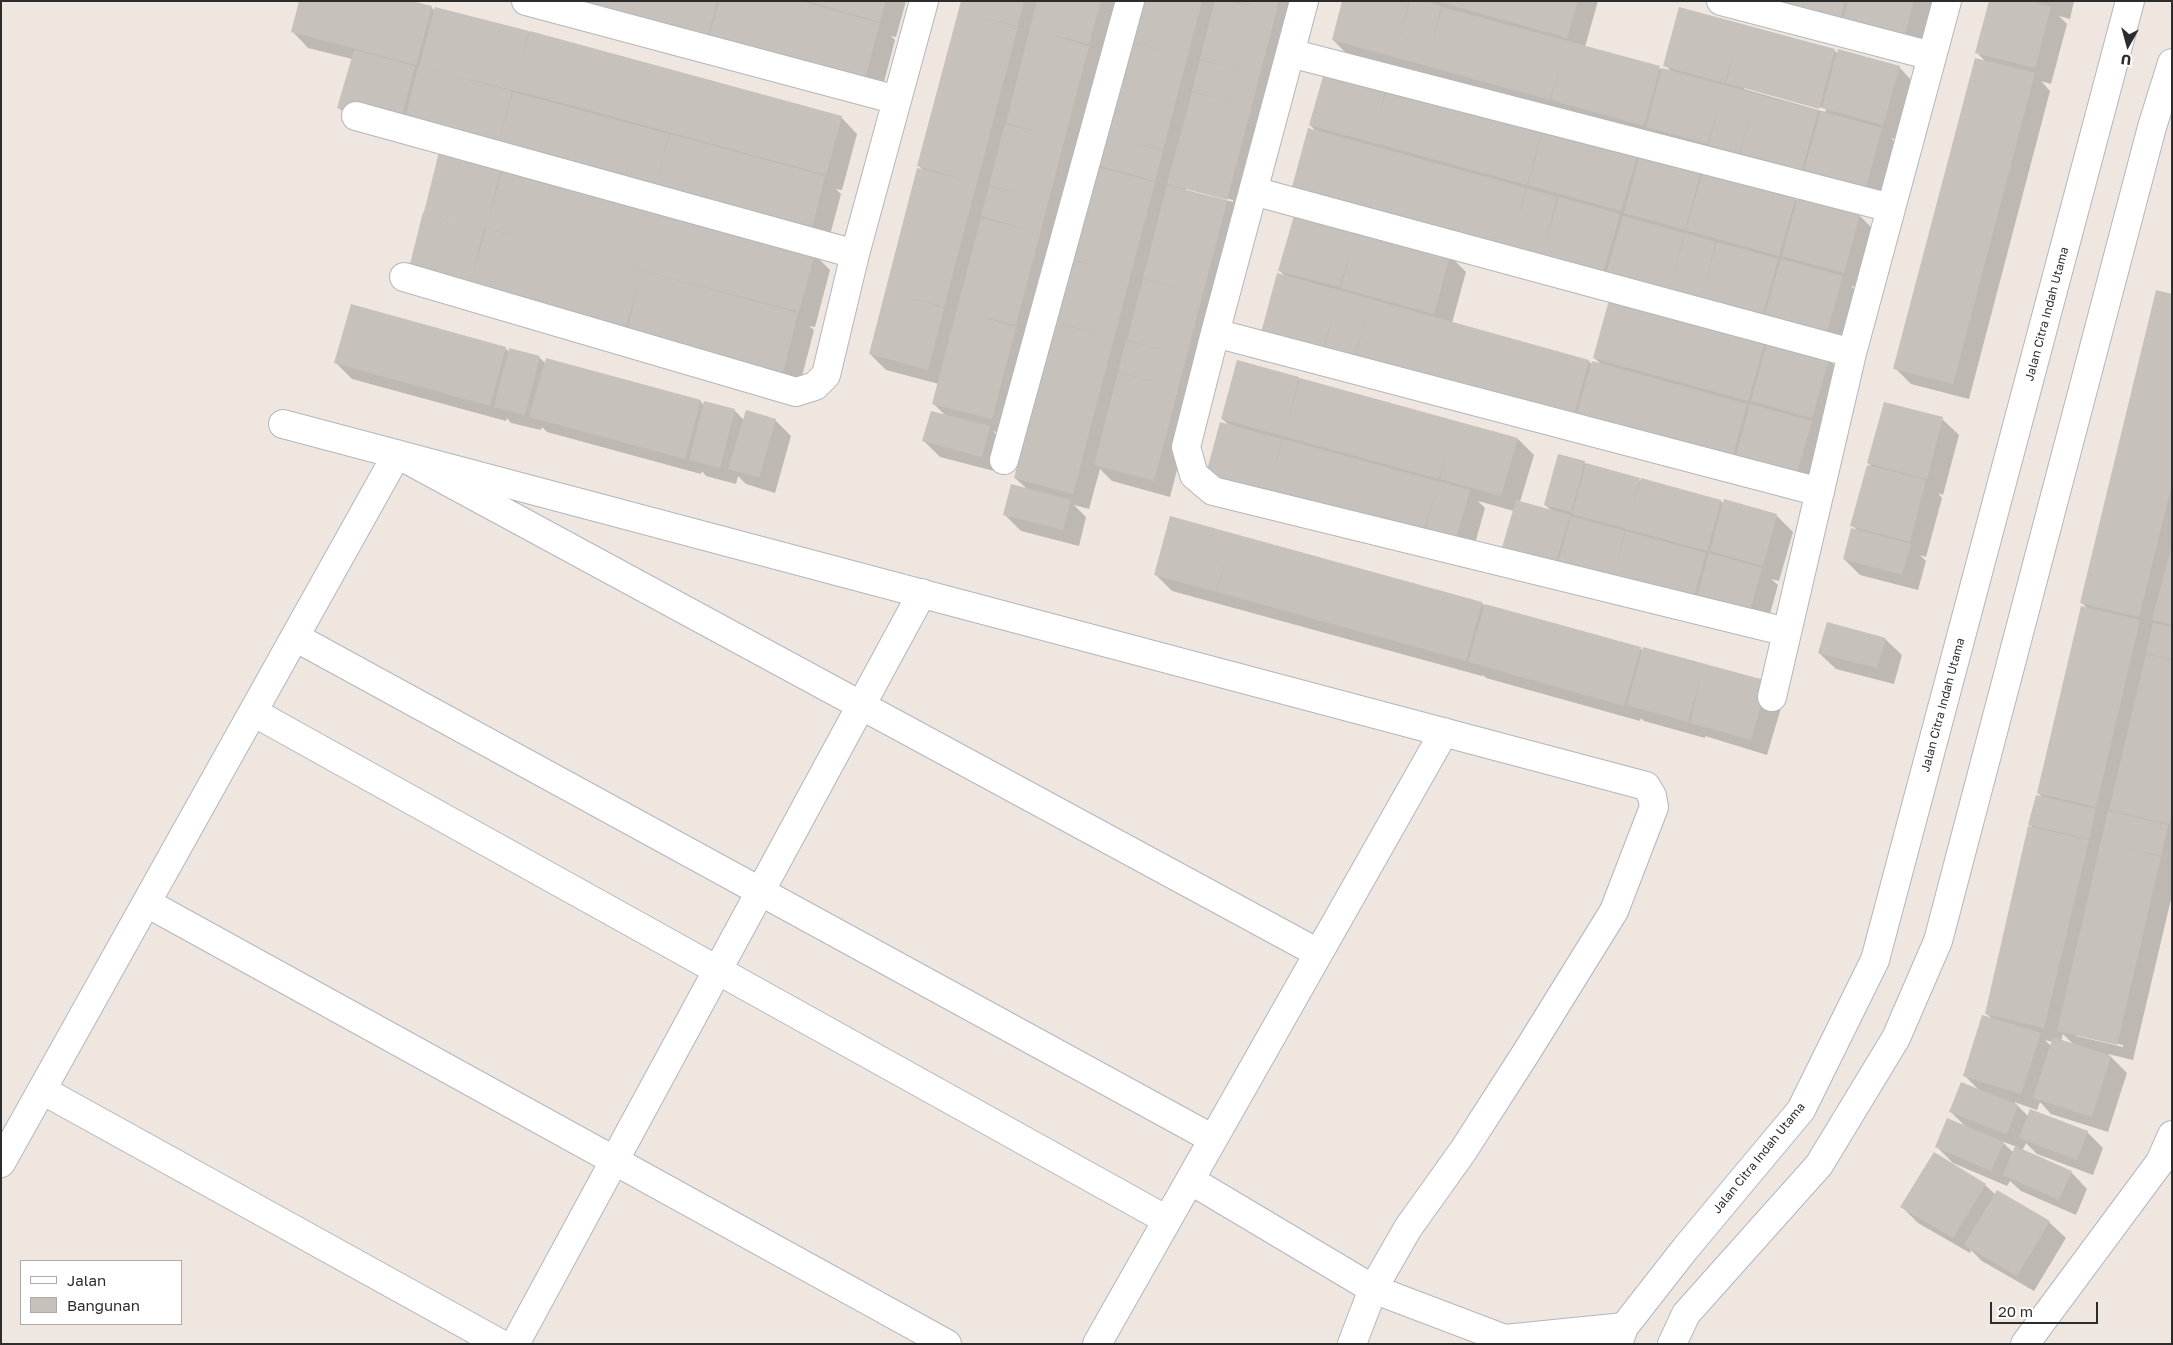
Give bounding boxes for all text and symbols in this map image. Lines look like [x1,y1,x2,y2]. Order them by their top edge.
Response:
north arrow [2103,20,2153,70]
text: U [2120,51,2132,69]
street label: Jalan Citra Indah Utama [2022,245,2072,383]
street label: Jalan Citra Indah Utama [1918,636,1968,774]
street label: Jalan Citra Indah Utama [1710,1100,1808,1216]
legend [20,1260,182,1325]
text: Jalan [67,1271,106,1289]
scale bar [1993,1292,2100,1324]
text: Bangunan [67,1296,140,1314]
text: 20 m [1998,1302,2033,1320]

